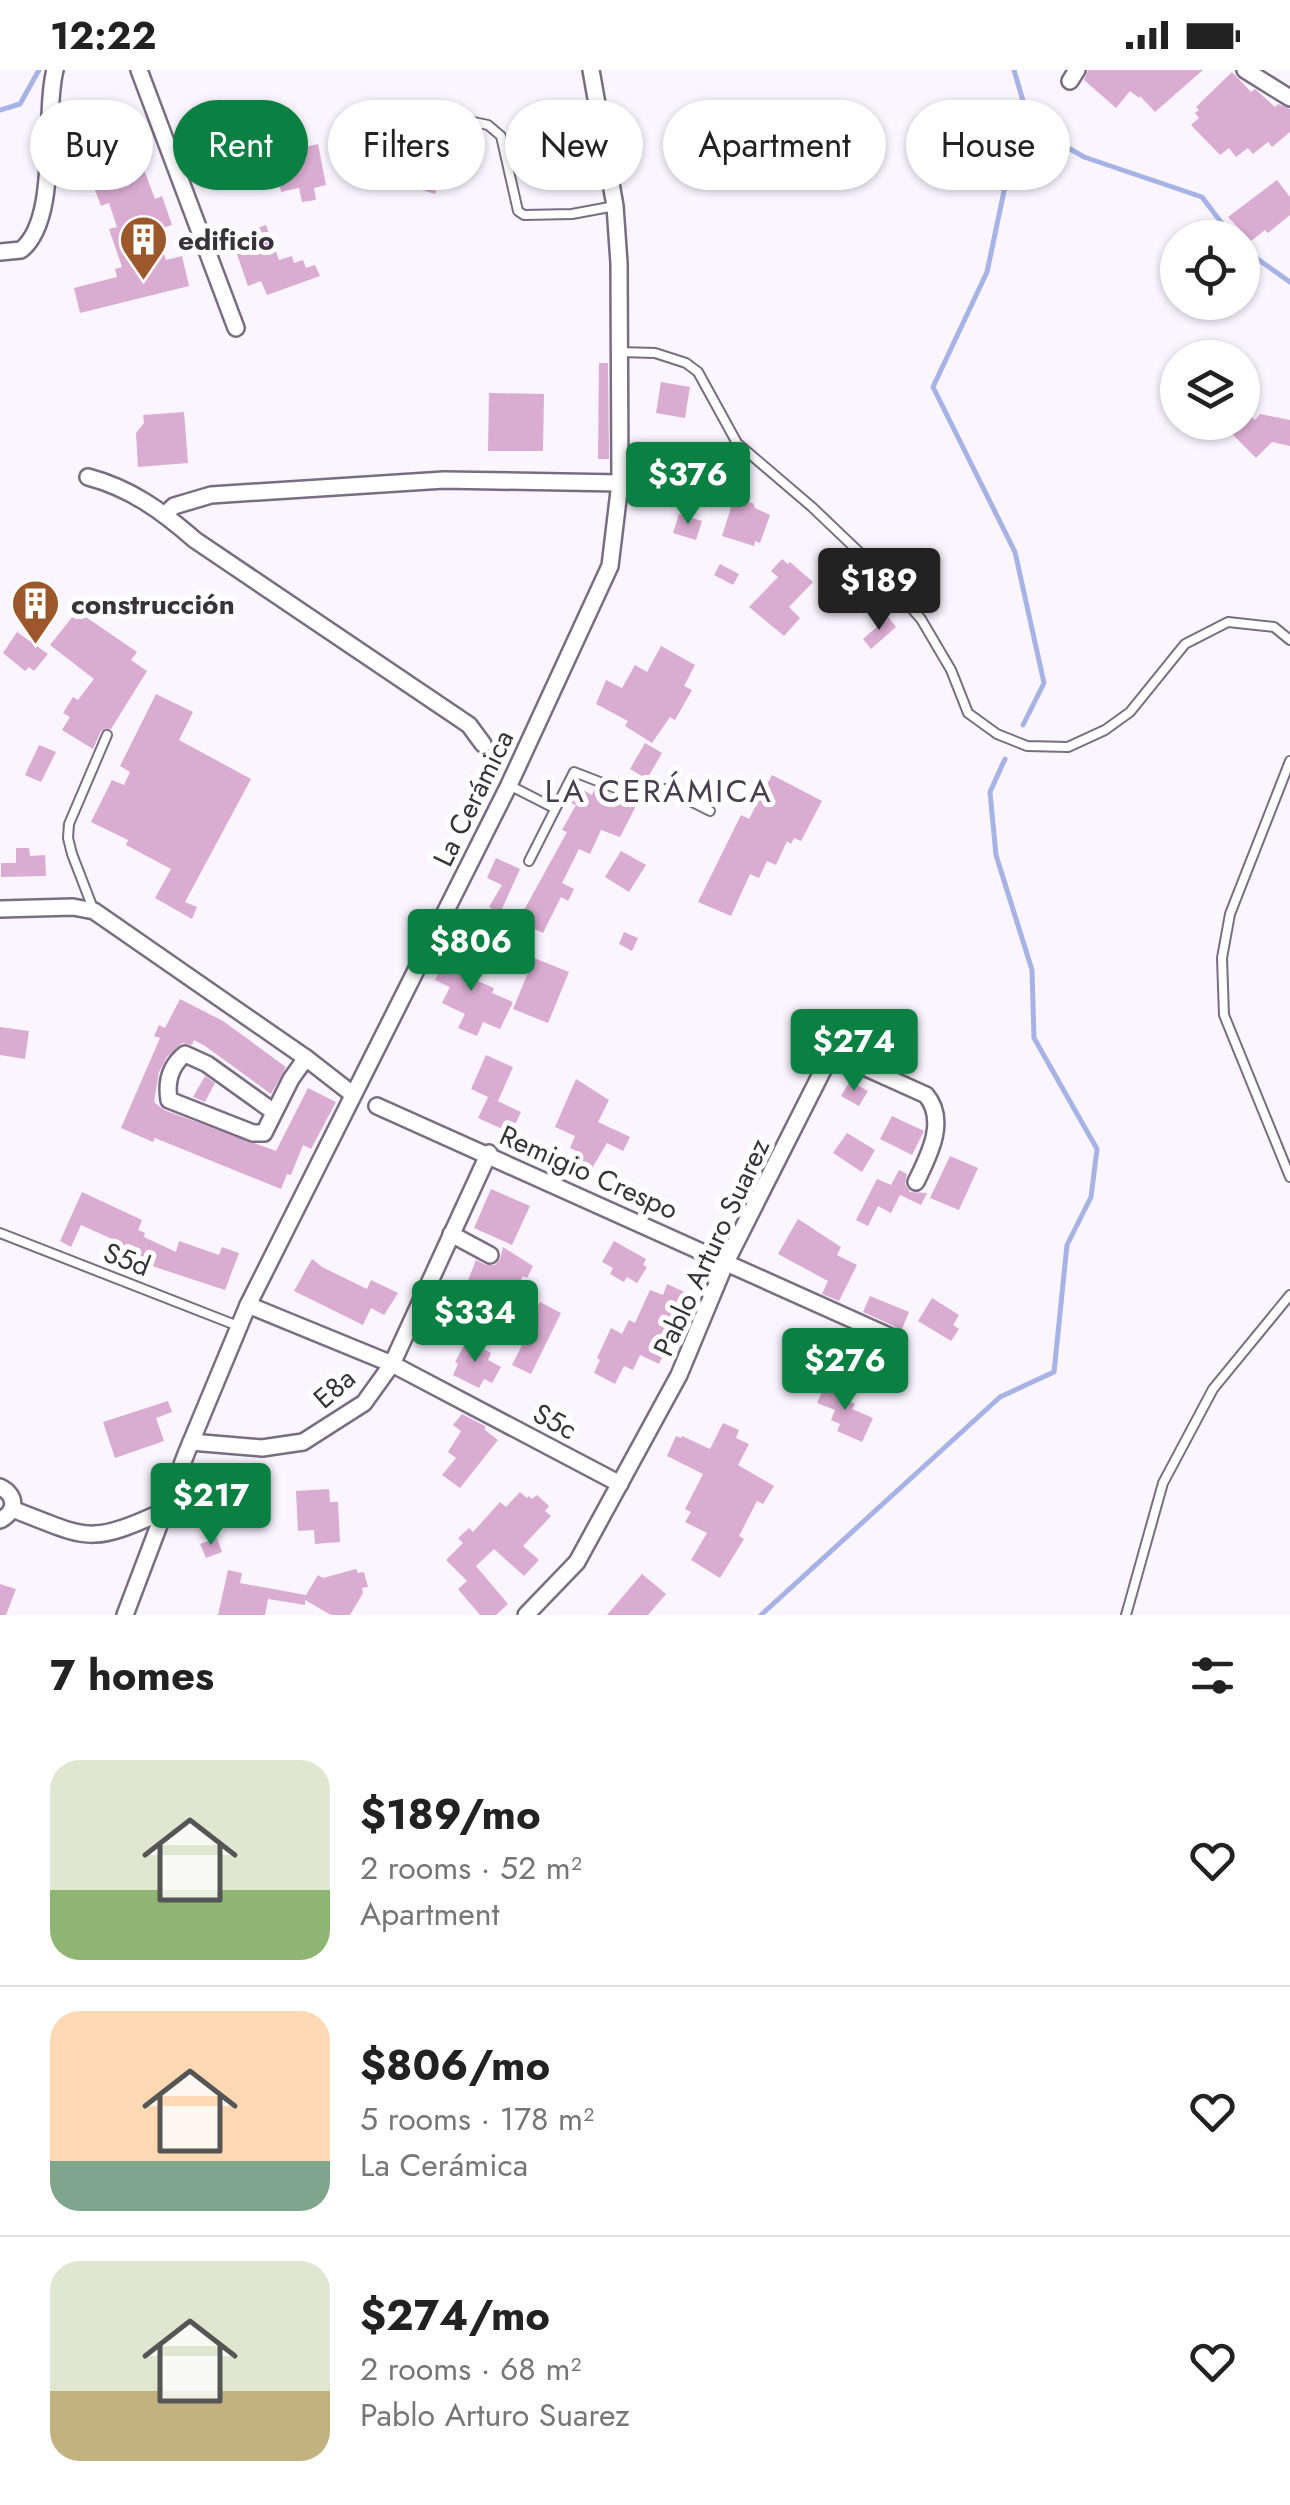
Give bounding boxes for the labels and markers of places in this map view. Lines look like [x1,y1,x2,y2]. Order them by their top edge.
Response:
building icon: edificio [117,214,169,282]
place label: edificio [178,220,275,261]
pin: $376 [629,442,747,527]
pin: $189 [820,548,938,633]
building icon: construcción [10,578,62,646]
place label: construcción [71,584,235,625]
pin: $806 [412,909,530,994]
pin: $274 [795,1009,913,1094]
pin: $334 [416,1280,534,1365]
pin: $276 [786,1328,904,1413]
pin: $217 [152,1463,270,1548]

